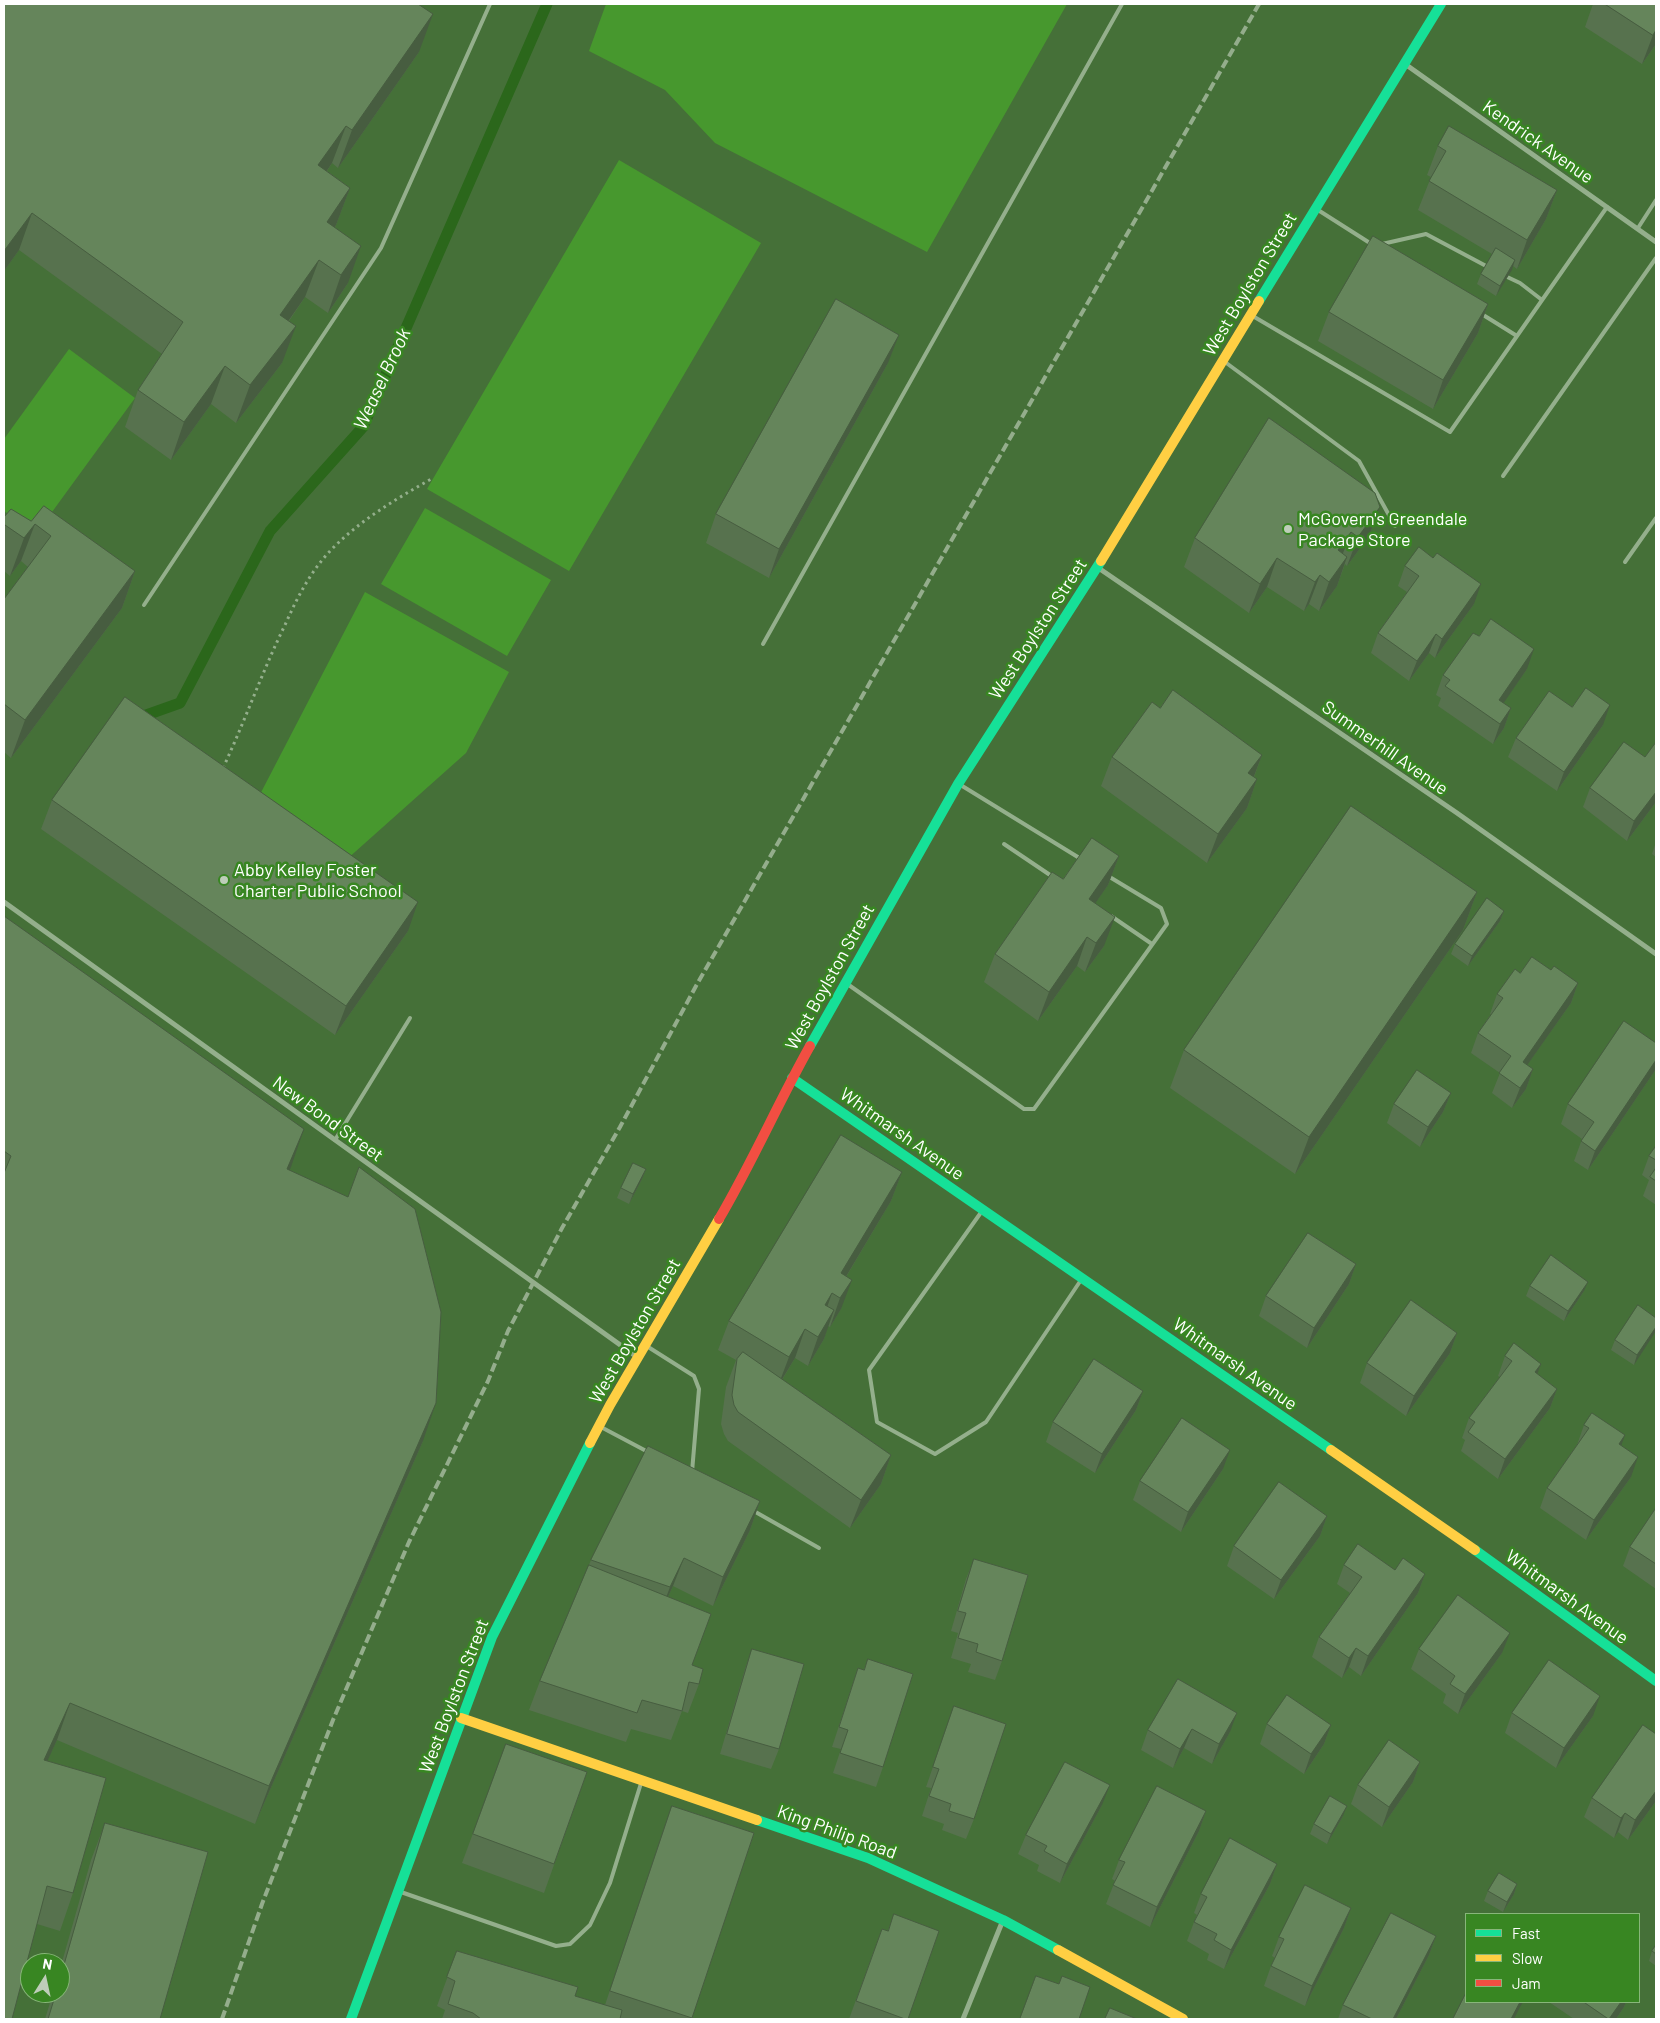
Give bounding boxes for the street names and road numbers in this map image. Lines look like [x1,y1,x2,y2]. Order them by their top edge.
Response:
street label: Kendrick Avenue [1479,96,1597,188]
street label: West Boylston Street [1199,208,1301,360]
street label: West Boylston Street [984,555,1092,703]
street label: Summerhill Avenue [1318,696,1452,800]
street label: West Boylston Street [781,900,879,1054]
street label: New Bond Street [269,1072,387,1166]
street label: Whitmarsh Avenue [836,1083,968,1185]
street label: West Boylston Street [585,1255,685,1407]
street label: Whitmarsh Avenue [1169,1313,1301,1415]
street label: Whitmarsh Avenue [1501,1545,1633,1649]
street label: West Boylston Street [415,1616,493,1776]
street label: King Philip Road [774,1800,900,1864]

